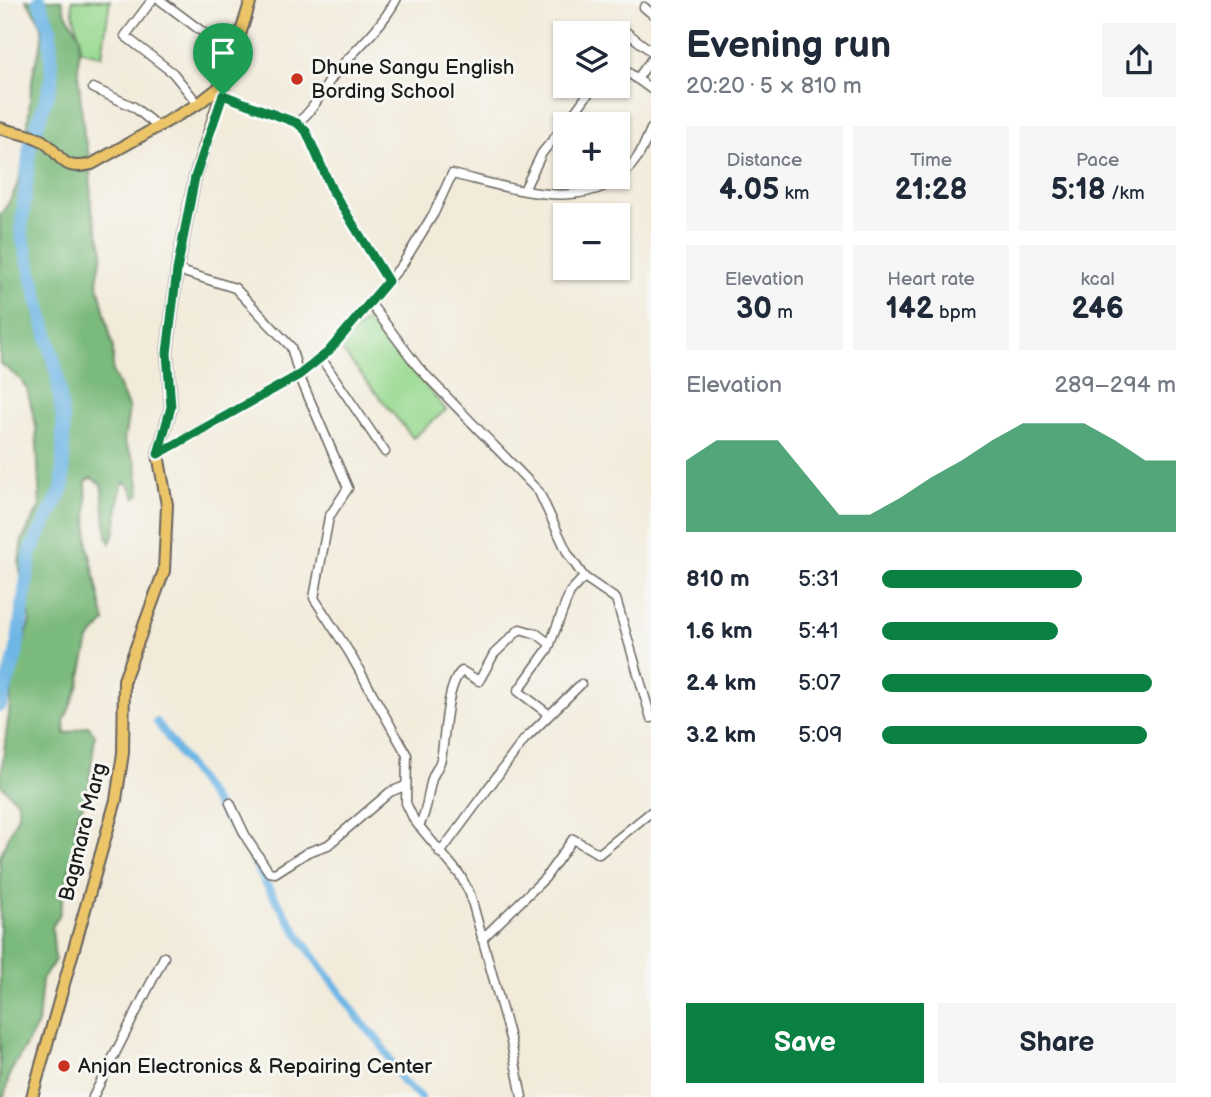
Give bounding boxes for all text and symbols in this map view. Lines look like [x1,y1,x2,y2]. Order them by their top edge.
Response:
map controls [553,21,630,280]
button: layers [553,21,630,98]
pin [193,23,253,95]
text: Evening run [686,23,891,68]
button: share [1102,23,1176,97]
icon: arrive [204,34,242,72]
place label: Dhune Sangu English Bording School [311,55,514,104]
marker: Dhune Sangu English Bording School [289,71,305,87]
text: 20:20 · 5 × 810 m [686,72,862,100]
button: + [553,112,630,189]
text: Distance [726,149,802,172]
text: Time [910,149,952,172]
text: Pace [1076,149,1119,172]
text: 4.05 [719,172,779,208]
text: 21:28 [894,172,968,208]
text: 5:18 [1051,172,1106,208]
text: km [779,182,810,205]
text: /km [1106,182,1145,205]
button: − [553,203,630,280]
text: Elevation [725,268,804,291]
text: Heart rate [887,268,975,291]
text: kcal [1081,268,1115,291]
text: 30 [736,291,772,327]
text: 142 [886,291,934,327]
text: 246 [1071,291,1124,327]
text: m [772,301,793,324]
text: bpm [934,301,976,324]
text: Elevation [686,371,782,399]
text: 289–294 m [1054,371,1176,399]
text: 810 m [686,565,750,593]
text: 5:31 [798,565,839,593]
text: 1.6 km [686,617,753,645]
text: 5:41 [798,617,839,645]
text: 2.4 km [686,669,756,697]
text: 5:07 [798,669,841,697]
text: 3.2 km [686,721,756,749]
text: 5:09 [798,721,843,749]
street label: Bagmara Marg [54,760,112,904]
button: Save [686,1003,924,1083]
button: Share [938,1003,1176,1083]
place label: Anjan Electronics & Repairing Center [78,1054,432,1079]
marker: Anjan Electronics & Repairing Center [56,1058,72,1074]

